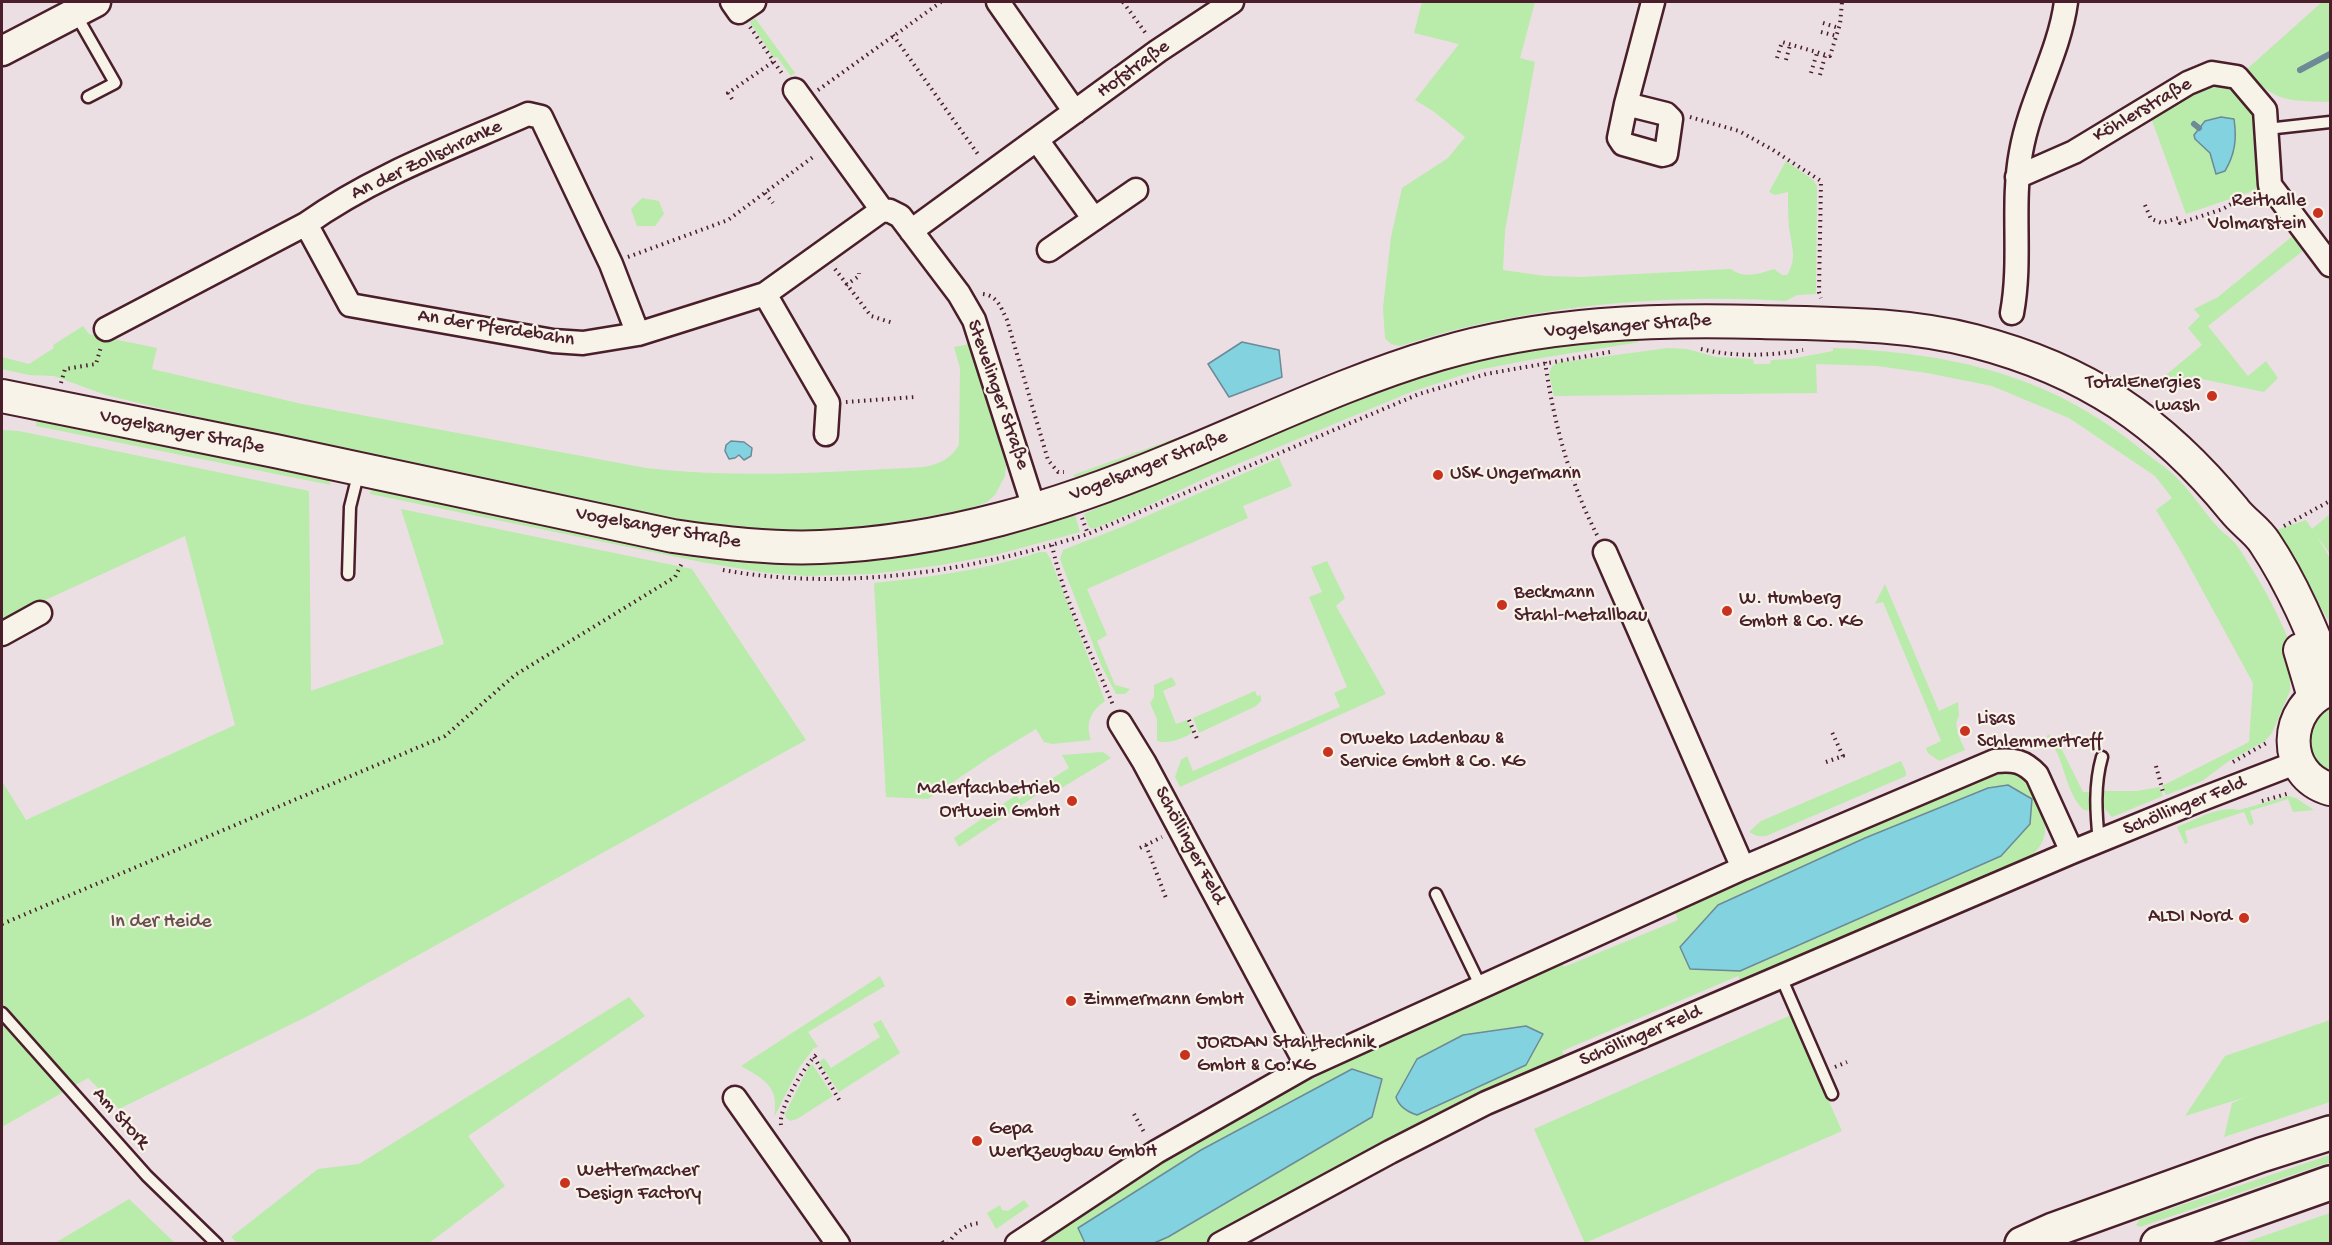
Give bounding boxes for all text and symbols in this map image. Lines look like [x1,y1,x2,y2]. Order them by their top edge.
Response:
street label: Hofstraße [1093,36,1175,104]
street label: Köhlerstraße [2089,73,2197,149]
street label: An der Zollschranke [348,116,506,206]
place label: Reithalle Volmarstein [2208,190,2306,237]
marker: Reithalle Volmarstein [2311,206,2325,220]
street label: An der Pferdebahn [416,305,576,353]
street label: Vogelsanger Straße [1544,309,1712,345]
street label: Stevelinger Straße [960,317,1034,473]
place label: TotalEnergies wash [2085,372,2200,419]
marker: TotalEnergies wash [2205,389,2219,403]
street label: Vogelsanger Straße [98,405,266,461]
street label: Vogelsanger Straße [1067,426,1231,508]
place label: USK Ungermann [1450,463,1581,487]
marker: USK Ungermann [1431,468,1445,482]
street label: Vogelsanger Straße [574,503,742,555]
place label: Beckmann Stahl-Metallbau [1514,582,1647,629]
place label: W. Humberg GmbH & Co. KG [1739,588,1862,635]
marker: Beckmann Stahl-Metallbau [1495,598,1509,612]
marker: W. Humberg GmbH & Co. KG [1720,604,1734,618]
place label: Lisas Schlemmertreff [1977,708,2102,755]
marker: Lisas Schlemmertreff [1958,724,1972,738]
place label: Orweko Ladenbau & Service GmbH & Co. KG [1340,728,1525,775]
marker: Orweko Ladenbau & Service GmbH & Co. KG [1321,745,1335,759]
street label: Schöllinger Feld [2120,772,2250,842]
place label: Malerfachbetrieb Ortwein GmbH [917,778,1060,825]
street label: Schöllinger Feld [1148,783,1230,909]
marker: Malerfachbetrieb Ortwein GmbH [1065,794,1079,808]
place label: ALDI Nord [2148,906,2232,930]
park label: In der Heide [110,911,212,935]
marker: ALDI Nord [2237,911,2251,925]
place label: Zimmermann GmbH [1083,989,1244,1013]
marker: Zimmermann GmbH [1064,994,1078,1008]
street label: Schöllinger Feld [1576,1001,1706,1073]
place label: JORDAN Stahltechnik GmbH & Co.KG [1197,1032,1375,1079]
marker: JORDAN Stahltechnik GmbH & Co.KG [1178,1048,1192,1062]
street label: Am Stork [86,1083,154,1155]
place label: Gepa Werkzeugbau GmbH [989,1118,1157,1165]
marker: Gepa Werkzeugbau GmbH [970,1134,984,1148]
place label: Wettermacher Design Factory [577,1160,701,1207]
marker: Wettermacher Design Factory [558,1176,572,1190]

